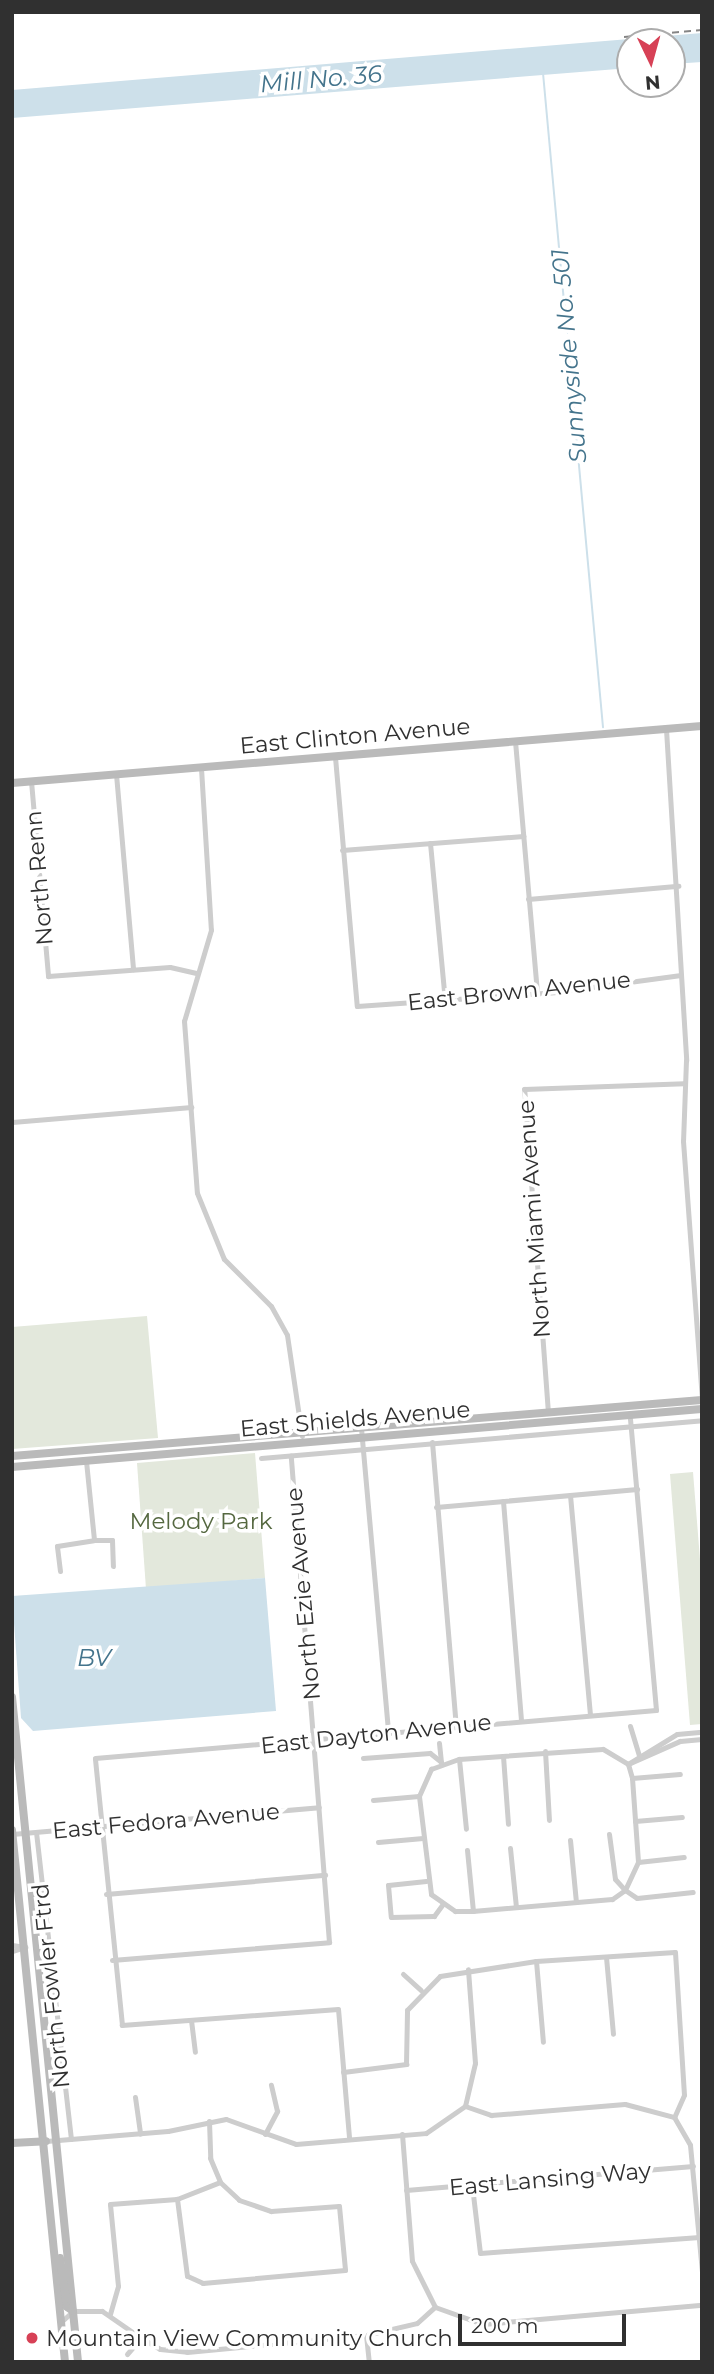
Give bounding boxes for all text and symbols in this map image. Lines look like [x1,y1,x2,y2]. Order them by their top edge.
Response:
north arrow [616,28,686,98]
water label: Mill No. 36 [259,59,383,99]
text: N [644,70,661,95]
water label: Sunnyside No. 501 [545,248,593,464]
street label: East Clinton Avenue [239,712,471,760]
street label: North Renn [19,809,59,947]
street label: East Brown Avenue [406,966,632,1016]
street label: North Miami Avenue [512,1099,556,1339]
street label: East Shields Avenue [239,1395,471,1443]
street label: North Ezie Avenue [280,1487,326,1701]
park label: Melody Park [130,1507,272,1535]
water label: BV [77,1644,111,1672]
street label: East Dayton Avenue [259,1708,493,1760]
street label: East Fedora Avenue [51,1797,281,1845]
street label: North Fowler Ftrd [27,1882,75,2090]
street label: East Lansing Way [448,2156,652,2202]
scale bar [462,2300,630,2344]
text: 200 m [471,2313,538,2338]
place label: Mountain View Community Church [46,2324,453,2352]
marker: Mountain View Community Church [24,2330,40,2346]

